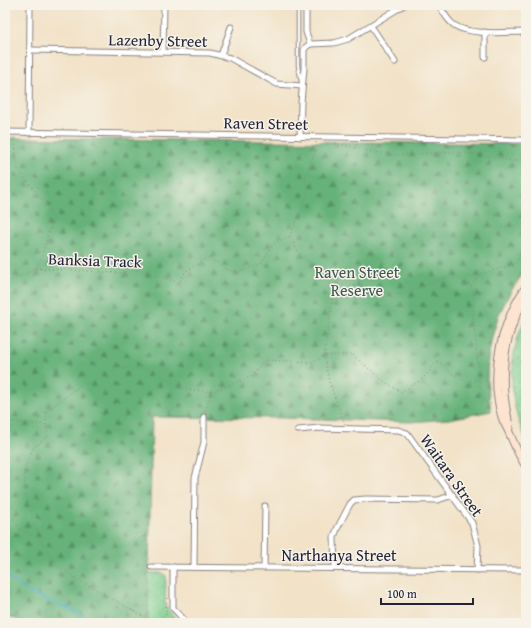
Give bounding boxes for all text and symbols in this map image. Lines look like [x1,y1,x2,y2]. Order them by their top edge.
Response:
street label: Lazenby Street [108,27,208,53]
street label: Raven Street [223,110,309,136]
street label: Banksia Track [48,246,143,274]
park label: Raven Street Reserve [315,260,400,302]
street label: Waitara Street [415,429,490,522]
street label: Narthanya Street [281,543,397,567]
scale bar [381,580,473,606]
text: 100 m [387,585,417,602]

